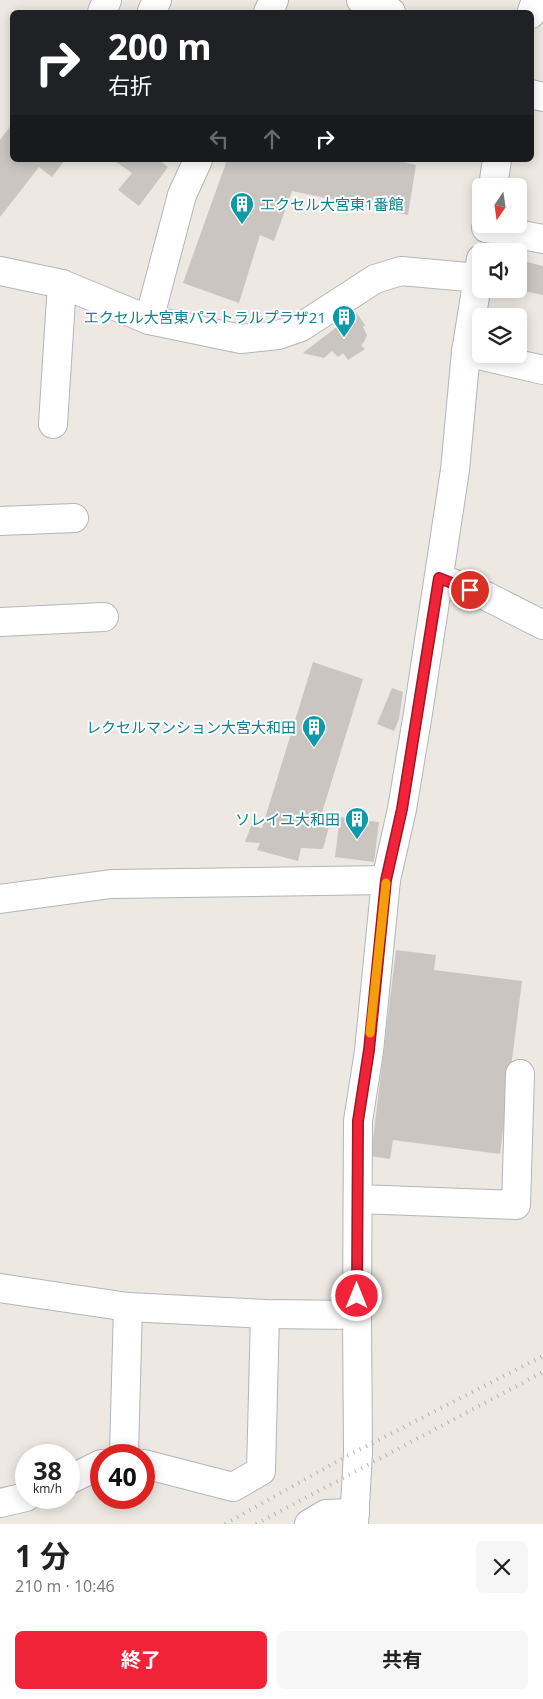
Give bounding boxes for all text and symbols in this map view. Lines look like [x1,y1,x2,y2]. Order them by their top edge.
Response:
text: 200 m [108,23,212,70]
icon: right [25,30,90,95]
text: 右折 [108,70,152,100]
icon: left [205,125,233,153]
icon: ahead [258,125,286,153]
icon: right [311,125,339,153]
north arrow [472,178,528,232]
map controls [472,178,527,363]
building icon: エクセル大宮東1番館 [229,191,255,225]
place label: エクセル大宮東1番館 [260,194,404,214]
button: sound [472,243,527,298]
building icon: エクセル大宮東パストラルプラザ21 [331,304,357,338]
place label: エクセル大宮東パストラルプラザ21 [84,307,326,327]
button: layers [472,308,527,363]
pin [449,569,491,611]
icon: arrive [456,576,484,604]
building icon: レクセルマンション大宮大和田 [301,714,327,748]
place label: レクセルマンション大宮大和田 [86,717,296,737]
building icon: ソレイユ大和田 [344,806,370,840]
place label: ソレイユ大和田 [235,809,340,829]
position arrow [330,1269,382,1321]
speed limit sign: 40 [90,1444,155,1509]
text: 38 [33,1453,62,1487]
text: km/h [33,1480,62,1497]
text: 1 分 [15,1535,70,1576]
button: close [476,1541,528,1593]
text: 210 m · 10:46 [15,1575,115,1597]
button: 終了 [15,1631,267,1689]
button: 共有 [277,1631,528,1689]

